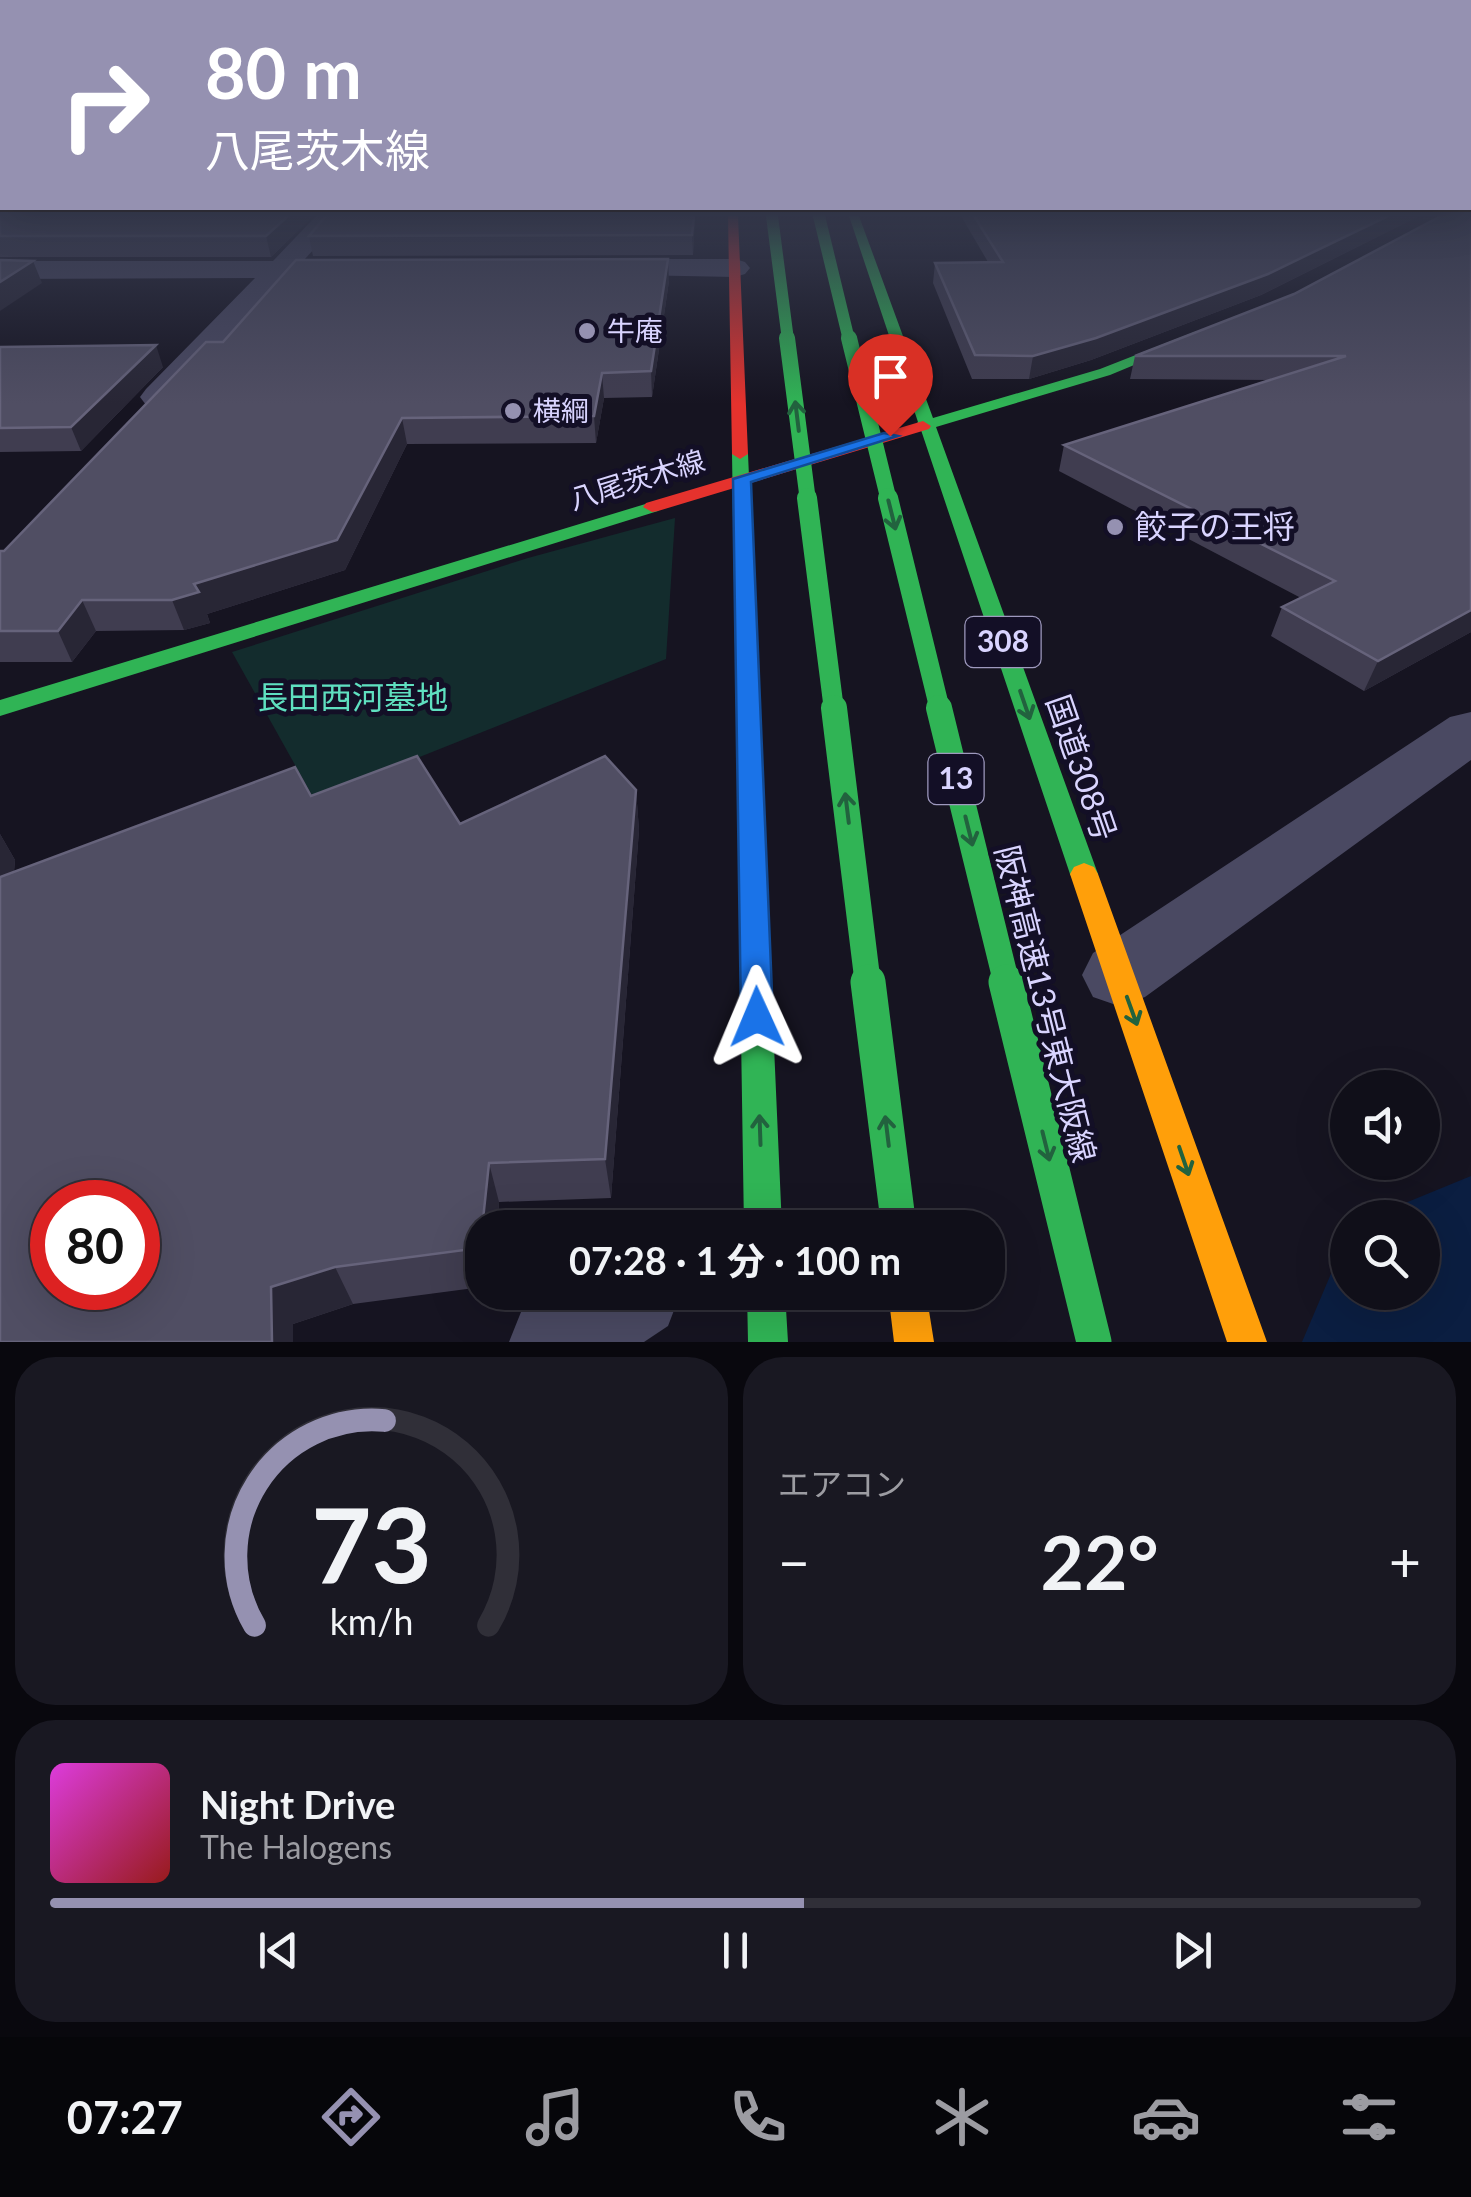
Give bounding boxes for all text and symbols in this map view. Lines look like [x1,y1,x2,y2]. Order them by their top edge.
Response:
text: 80 m [205,30,362,114]
icon: right [40,40,170,170]
text: 八尾茨木線 [205,123,430,177]
place label: 牛庵 [607,313,663,347]
marker: 牛庵 [576,320,598,342]
pin [848,334,933,437]
icon: arrive [863,349,918,404]
place label: 横綱 [533,393,589,427]
marker: 横綱 [502,400,524,422]
one-way arrow [788,401,806,433]
street label: 八尾茨木線 [565,442,709,516]
one-way arrow [884,498,902,530]
place label: 餃子の王将 [1135,506,1295,545]
marker: 餃子の王将 [1104,516,1126,538]
road number: 308 [966,617,1040,667]
park label: 長田西河墓地 [256,677,448,716]
one-way arrow [1017,688,1035,720]
street label: 国道308号 [1039,689,1126,846]
road number: 13 [928,754,984,804]
one-way arrow [837,793,855,825]
one-way arrow [961,814,979,846]
street label: 阪神高速13号東大阪線 [988,841,1105,1166]
position arrow [705,965,809,1069]
one-way arrow [1124,995,1142,1026]
map controls [1330,1070,1440,1310]
button: sound [1330,1070,1440,1180]
one-way arrow [751,1115,770,1147]
one-way arrow [877,1115,896,1147]
one-way arrow [1038,1129,1056,1161]
one-way arrow [1176,1144,1194,1175]
speed limit sign: 80 [30,1180,160,1310]
button: search [1330,1200,1440,1310]
text: 07:28 · 1 分 · 100 m [569,1237,901,1283]
text: エアコン [778,1464,906,1503]
text: 73 [311,1480,432,1605]
text: 22° [1040,1516,1159,1606]
text: − [778,1528,810,1594]
text: + [1389,1528,1421,1594]
text: km/h [330,1600,413,1643]
text: Night Drive [200,1781,395,1827]
text: The Halogens [200,1827,392,1866]
icon: previous [251,1923,306,1978]
icon: pause [708,1923,763,1978]
icon: next [1165,1923,1220,1978]
icon: directions [316,2082,386,2152]
icon: music [520,2082,590,2152]
icon: phone [723,2082,793,2152]
icon: climate [927,2082,997,2152]
icon: car [1131,2082,1201,2152]
icon: filters [1334,2082,1404,2152]
text: 07:27 [67,2090,183,2144]

